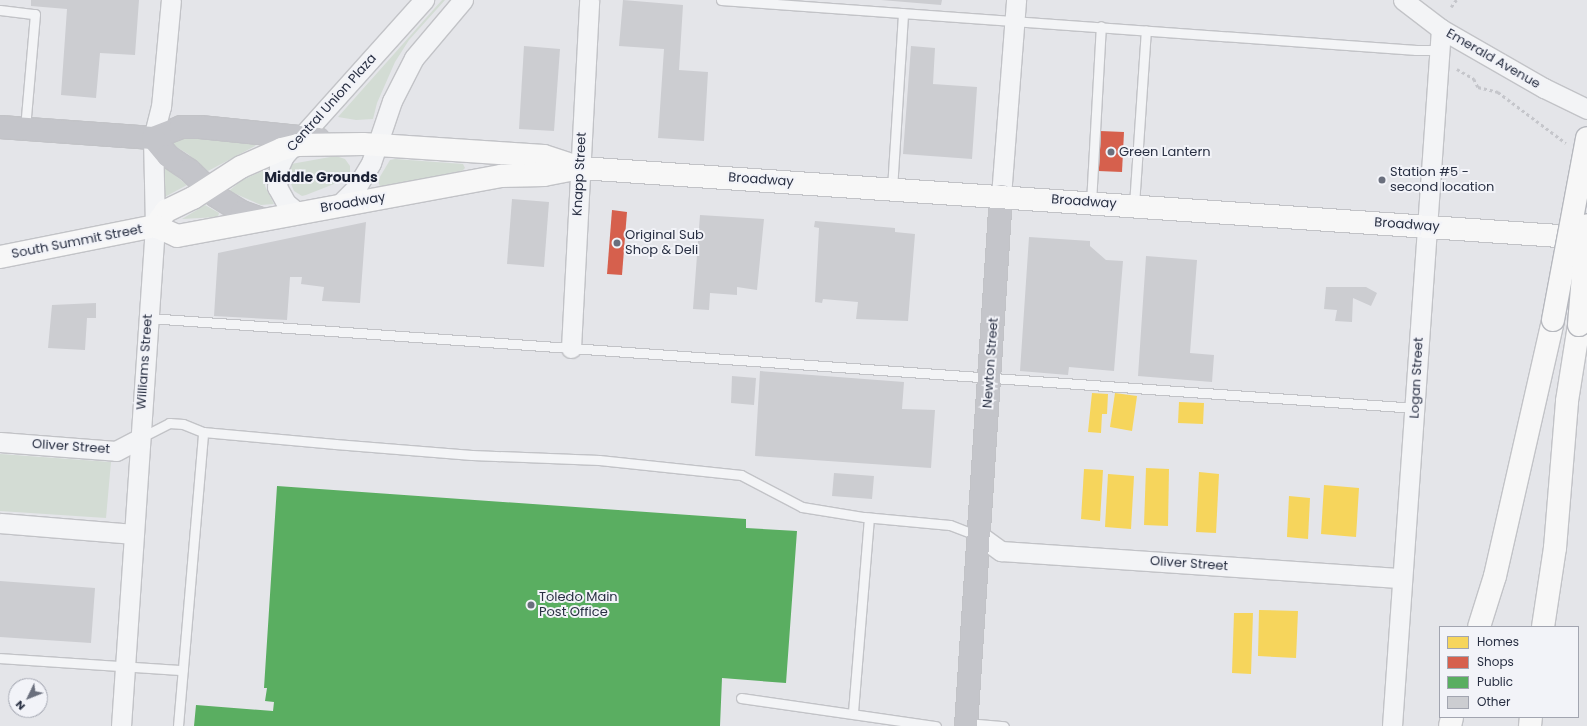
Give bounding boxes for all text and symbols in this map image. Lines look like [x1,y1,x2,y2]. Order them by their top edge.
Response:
street label: Emerald Avenue [1443,26,1543,92]
street label: Central Union Plaza [284,51,380,155]
street label: Knapp Street [570,132,590,216]
place label: Green Lantern [1119,144,1211,160]
marker: Green Lantern [1106,147,1116,157]
place label: Station #5 - second location [1390,165,1494,196]
district label: Middle Grounds [264,169,378,185]
street label: Broadway [728,170,794,190]
marker: Station #5 - second location [1377,175,1387,185]
street label: Broadway [319,190,387,216]
street label: Broadway [1051,192,1117,212]
street label: Broadway [1374,215,1440,235]
street label: South Summit Street [10,222,144,262]
place label: Original Sub Shop & Deli [625,228,704,259]
marker: Original Sub Shop & Deli [612,238,622,248]
street label: Williams Street [134,314,156,410]
street label: Newton Street [980,317,1002,409]
street label: Logan Street [1407,337,1427,419]
street label: Oliver Street [31,436,111,458]
street label: Oliver Street [1149,553,1229,575]
place label: Toledo Main Post Office [539,590,618,621]
marker: Toledo Main Post Office [526,600,536,610]
legend [1439,626,1579,718]
text: Homes [1477,633,1519,650]
text: Shops [1477,653,1514,670]
text: Public [1477,673,1513,690]
north arrow [8,678,48,718]
text: Other [1477,693,1510,710]
text: N [11,697,29,714]

